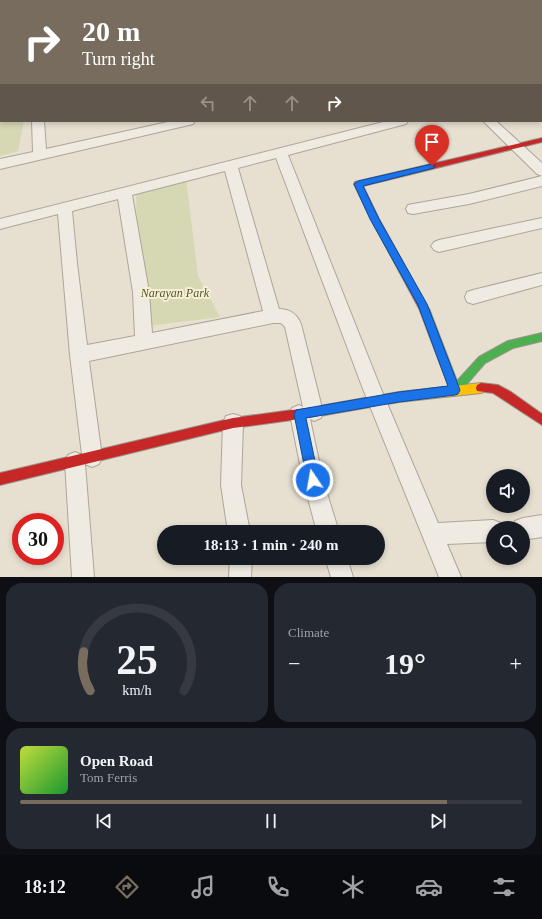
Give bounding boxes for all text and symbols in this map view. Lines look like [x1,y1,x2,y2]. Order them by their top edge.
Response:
icon: right [16,16,68,68]
text: 20 m [82,16,140,47]
text: Turn right [82,49,155,69]
icon: left [197,92,219,114]
icon: ahead [239,92,261,114]
icon: ahead [281,92,303,114]
icon: right [323,92,345,114]
pin [415,125,449,166]
icon: arrive [421,131,443,153]
park label: Narayan Park [140,286,210,300]
position arrow [292,459,334,501]
map controls [486,469,530,565]
button: sound [486,469,530,513]
speed limit sign: 30 [12,513,64,565]
button: search [486,521,530,565]
text: 18:13 · 1 min · 240 m [204,537,339,553]
text: Climate [288,625,329,640]
text: 25 [116,636,158,682]
text: 19° [384,647,426,680]
text: − [288,651,300,676]
text: + [510,651,522,676]
text: km/h [122,681,152,697]
text: Open Road [80,753,153,769]
text: Tom Ferris [80,770,137,785]
icon: previous [93,810,115,832]
icon: pause [260,810,282,832]
icon: next [427,810,449,832]
icon: directions [113,873,141,901]
icon: music [189,873,217,901]
icon: phone [264,873,292,901]
icon: climate [339,873,367,901]
icon: car [415,873,443,901]
icon: filters [490,873,518,901]
text: 18:12 [24,877,66,897]

